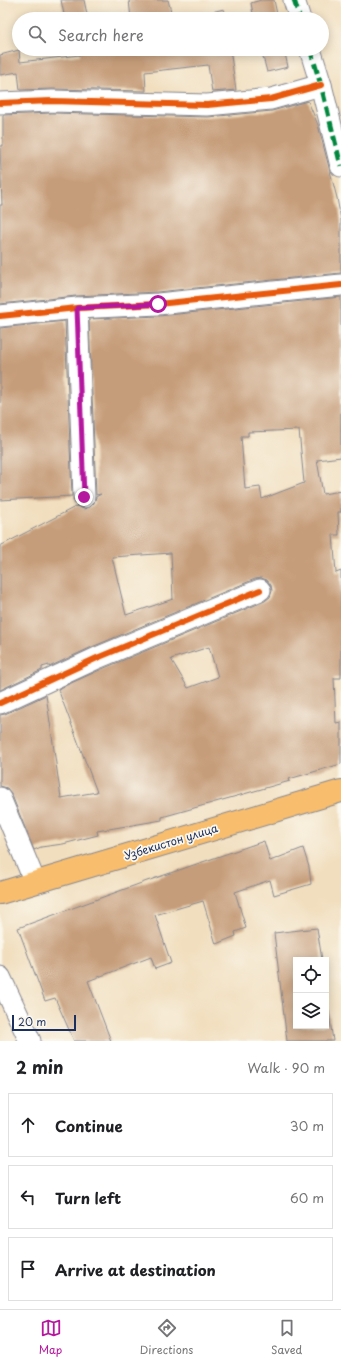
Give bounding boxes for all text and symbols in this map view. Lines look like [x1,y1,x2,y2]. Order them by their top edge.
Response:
search box [12,12,329,56]
icon: search [26,23,48,45]
text: Search here [58,23,144,46]
route start [149,295,167,313]
route end [75,488,93,506]
street label: Узбекистон улица [122,819,220,864]
map controls [293,957,329,1029]
button: locate [293,957,329,993]
button: layers [293,993,329,1029]
scale bar [12,1013,76,1032]
text: 20 m [18,1013,46,1030]
text: 2 min [16,1054,63,1080]
text: Walk · 90 m [248,1058,325,1077]
icon: ahead [17,1114,39,1136]
text: Continue [55,1114,123,1137]
text: 30 m [290,1116,324,1135]
icon: left [17,1186,39,1208]
text: Turn left [55,1186,121,1209]
text: 60 m [290,1188,324,1207]
icon: arrive [17,1258,39,1280]
text: Arrive at destination [55,1258,216,1281]
tab: Map [39,1317,62,1358]
tab: Directions [140,1317,193,1358]
tab: Saved [271,1317,302,1358]

